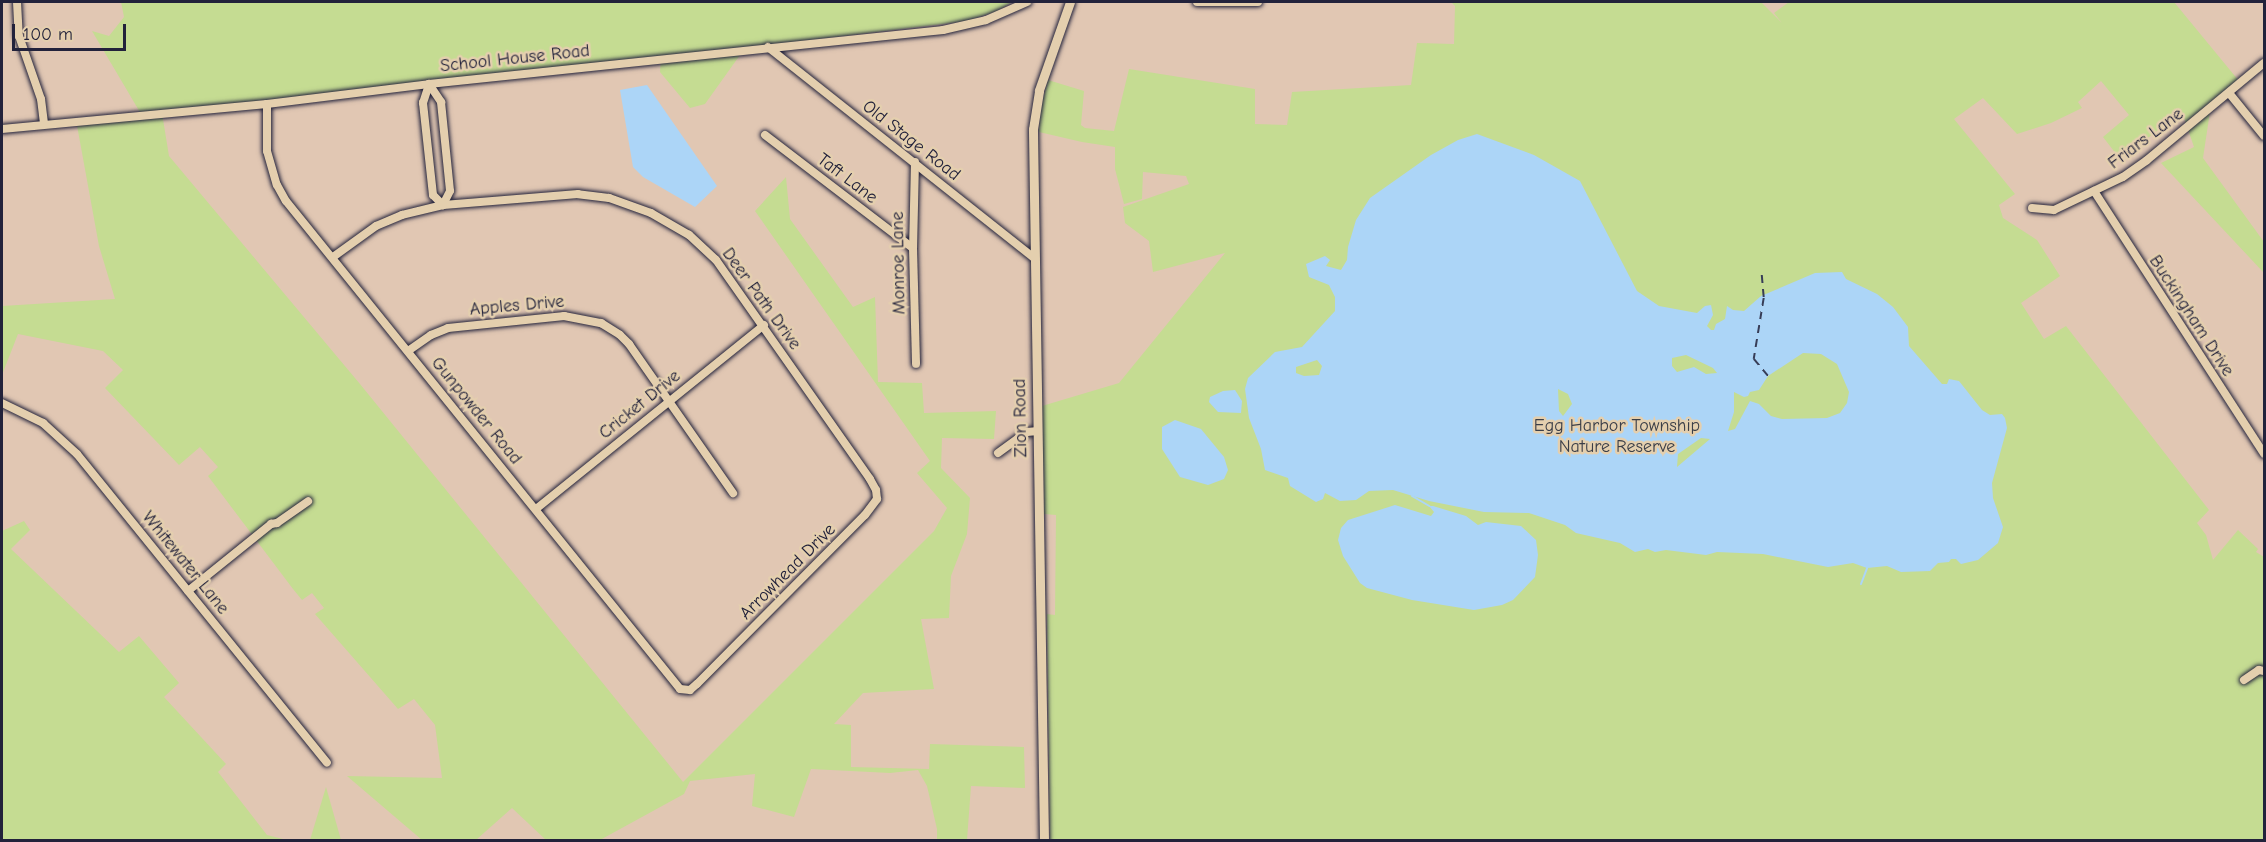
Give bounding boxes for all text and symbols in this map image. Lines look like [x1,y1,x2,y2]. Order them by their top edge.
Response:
scale bar [15,12,129,50]
text: 100 m [23,24,73,45]
street label: School House Road [439,40,591,78]
street label: Old Stage Road [858,96,964,186]
street label: Friars Lane [2104,104,2188,174]
street label: Taft Lane [812,149,882,209]
street label: Monroe Lane [887,211,911,315]
street label: Deer Path Drive [717,244,805,354]
street label: Buckingham Drive [2144,251,2238,381]
street label: Apples Drive [469,291,565,321]
street label: Gunpowder Road [426,353,526,469]
street label: Cricket Drive [595,366,685,444]
street label: Zion Road [1010,378,1032,458]
park label: Egg Harbor Township Nature Reserve [1534,416,1700,458]
street label: Whitewater Lane [137,507,233,619]
street label: Arrowhead Drive [736,520,840,624]

